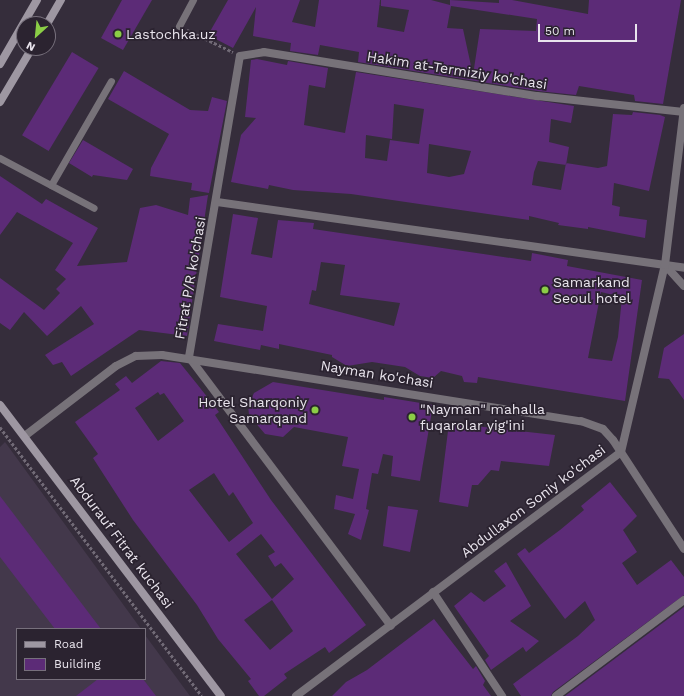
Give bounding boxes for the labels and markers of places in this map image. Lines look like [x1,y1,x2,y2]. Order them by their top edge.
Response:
place label: Lastochka.uz [126,26,216,42]
marker: Lastochka.uz [113,29,123,39]
place label: Samarkand Seoul hotel [553,274,631,306]
marker: Samarkand Seoul hotel [540,285,550,295]
place label: Hotel Sharqoniy Samarqand [198,394,307,426]
place label: "Nayman" mahalla fuqarolar yig'ini [420,401,545,434]
marker: Hotel Sharqoniy Samarqand [310,405,320,415]
marker: "Nayman" mahalla fuqarolar yig'ini [407,412,417,422]

